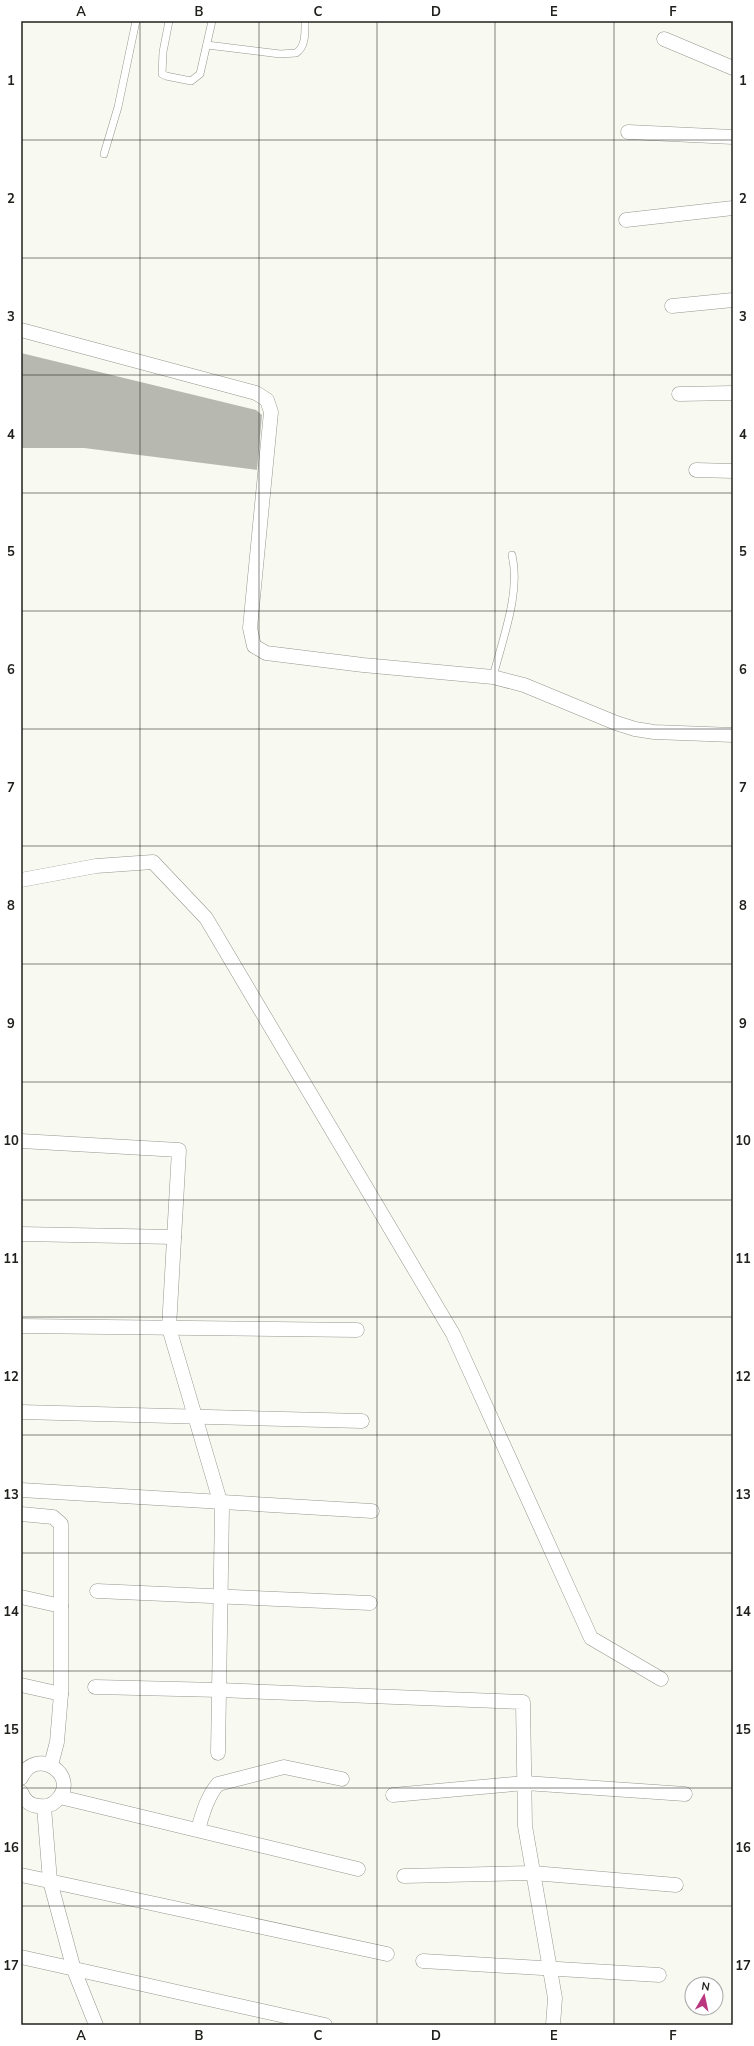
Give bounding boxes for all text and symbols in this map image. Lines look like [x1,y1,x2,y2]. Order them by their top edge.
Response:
text: A [76,3,86,21]
text: B [195,3,204,21]
text: C [314,3,323,21]
text: D [431,3,441,21]
text: E [550,3,558,21]
text: F [669,3,677,21]
text: 1 [7,72,15,90]
text: 1 [739,72,747,90]
text: 2 [7,190,15,208]
text: 2 [739,190,747,208]
text: 3 [7,308,15,326]
text: 3 [739,308,747,326]
text: 4 [7,426,15,444]
text: 4 [739,426,747,444]
text: 5 [7,543,15,561]
text: 5 [739,543,747,561]
text: 6 [7,661,15,679]
text: 6 [739,661,747,679]
text: 7 [7,779,15,797]
text: 7 [739,779,747,797]
text: 8 [7,897,15,915]
text: 8 [739,897,747,915]
text: 9 [7,1015,15,1033]
text: 9 [739,1015,747,1033]
text: 10 [3,1132,19,1150]
text: 10 [735,1132,751,1150]
text: 11 [3,1250,19,1268]
text: 11 [735,1250,751,1268]
text: 12 [3,1368,19,1386]
text: 12 [735,1368,751,1386]
text: 13 [3,1486,19,1504]
text: 13 [735,1486,751,1504]
text: 14 [3,1603,19,1621]
text: 14 [735,1603,751,1621]
text: 15 [3,1721,19,1739]
text: 15 [735,1721,751,1739]
text: 16 [3,1839,19,1857]
text: 16 [735,1839,751,1857]
text: 17 [3,1957,19,1975]
text: 17 [735,1957,751,1975]
north arrow [684,1976,724,2016]
text: N [700,1979,711,1995]
text: A [76,2027,86,2045]
text: B [195,2027,204,2045]
text: C [314,2027,323,2045]
text: D [431,2027,441,2045]
text: E [550,2027,558,2045]
text: F [669,2027,677,2045]

